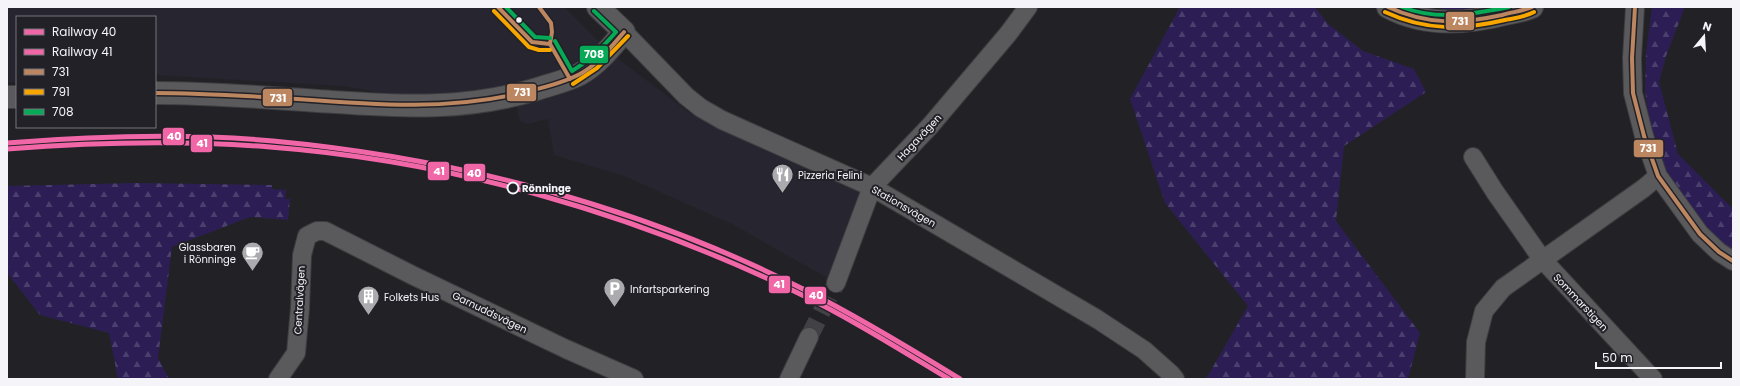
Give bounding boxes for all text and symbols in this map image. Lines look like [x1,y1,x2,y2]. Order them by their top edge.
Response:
line badge: 731 [1445,11,1475,31]
text: 731 [1452,13,1468,29]
unlabelled marker [514,15,524,25]
legend [16,16,156,128]
north arrow [1684,16,1724,56]
text: N [1701,18,1714,35]
text: Railway 40 [52,23,116,40]
text: Railway 41 [52,43,113,60]
line badge: 708 [579,45,609,64]
text: 708 [584,46,604,62]
text: 731 [52,63,69,80]
text: 791 [52,83,70,100]
line badge: 731 [506,83,537,102]
text: 731 [514,84,530,100]
line badge: 731 [262,88,293,107]
text: 731 [270,90,286,106]
text: 708 [52,103,74,120]
street label: Hagavägen [894,111,945,164]
line badge: 40 [162,127,185,146]
text: 40 [167,128,181,144]
line badge: 41 [190,134,213,153]
text: 41 [196,135,208,151]
line badge: 731 [1633,139,1664,158]
text: 731 [1640,140,1656,156]
line badge: 41 [427,161,450,181]
restaurant icon: Pizzeria Felini [769,162,795,195]
text: 41 [433,163,445,179]
line badge: 40 [463,163,486,182]
text: 40 [467,165,481,181]
place label: Pizzeria Felini [798,168,862,183]
marker: Rönninge [506,181,520,195]
place label: Rönninge [522,181,571,196]
street label: Stationsvägen [869,182,939,231]
place label: Glassbaren i Rönninge [179,240,236,267]
cafe icon: Glassbaren i Rönninge [239,240,265,273]
street label: Centralvägen [290,265,309,335]
street label: Sommarstigen [1550,270,1611,335]
line badge: 41 [768,275,791,294]
parking icon: Infartsparkering [602,276,628,309]
text: 41 [773,276,785,292]
place label: Infartsparkering [630,282,709,297]
building icon: Folkets Hus [355,284,381,317]
line badge: 40 [804,286,827,305]
text: 40 [809,287,823,303]
street label: Garnuddsvägen [450,288,530,337]
place label: Folkets Hus [384,290,439,305]
scale bar [1596,344,1721,370]
text: 50 m [1602,349,1633,366]

